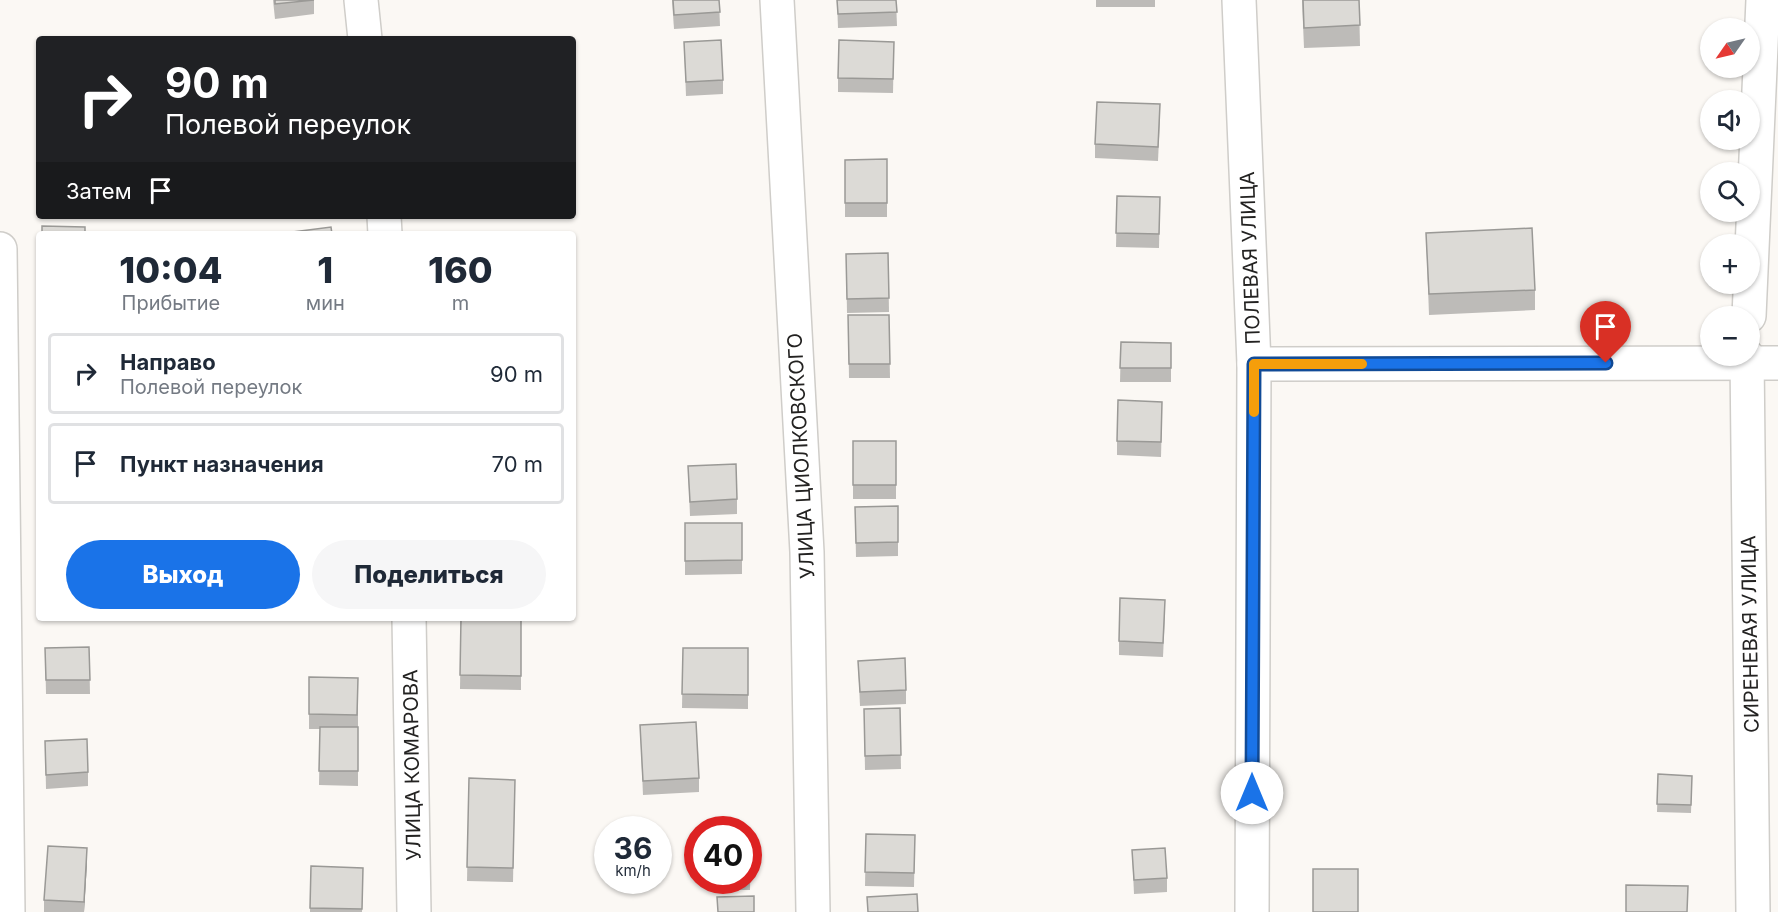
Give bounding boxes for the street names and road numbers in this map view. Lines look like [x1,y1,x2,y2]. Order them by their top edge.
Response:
street label: ПОЛЕВАЯ УЛИЦА [1235,171,1265,345]
street label: УЛИЦА ЦИОЛКОВСКОГО [783,332,819,580]
street label: СИРЕНЕВАЯ УЛИЦА [1736,535,1764,733]
street label: УЛИЦА КОМАРОВА [398,669,426,861]

